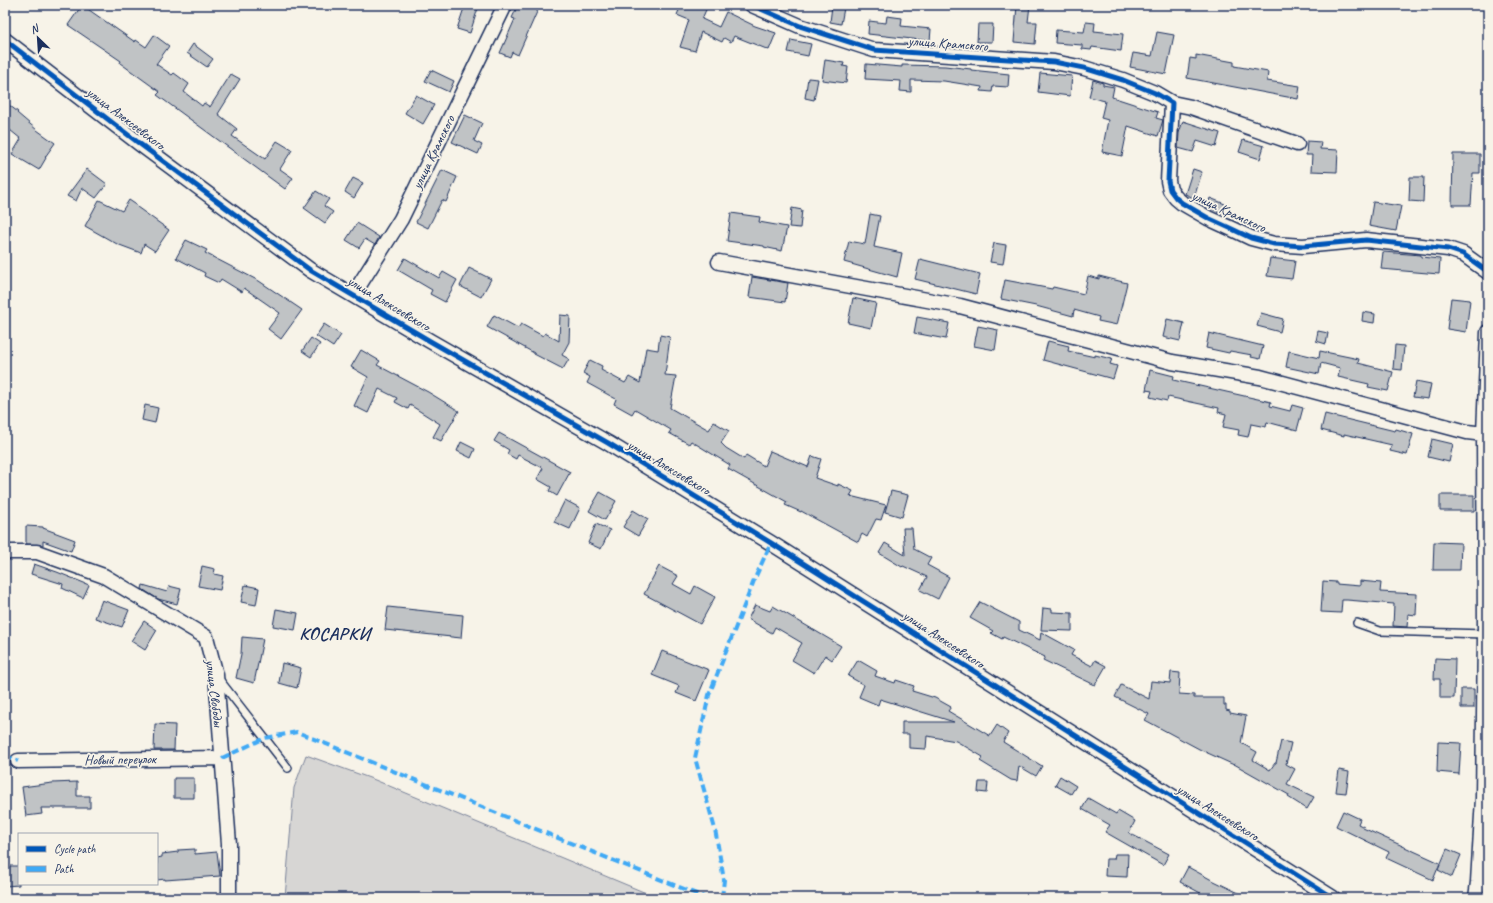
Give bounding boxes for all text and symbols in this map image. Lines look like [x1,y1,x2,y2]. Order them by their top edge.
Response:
north arrow [18,18,58,58]
text: N [28,20,42,37]
street label: улица Крамского [907,32,989,55]
street label: улица Алексеевского [82,83,170,155]
street label: улица Крамского [408,112,459,193]
street label: улица Крамского [1188,186,1269,236]
street label: улица Алексеевского [343,272,435,336]
street label: улица Алексеевского [623,436,715,500]
street label: улица Алексеевского [899,606,989,673]
district label: КОСАРКИ [299,623,373,645]
street label: улица Свободы [202,658,227,729]
street label: Новый переулок [84,750,158,769]
street label: улица Алексеевского [1173,780,1264,845]
legend [18,833,158,885]
text: Cycle path [54,841,96,857]
text: Path [54,861,74,877]

